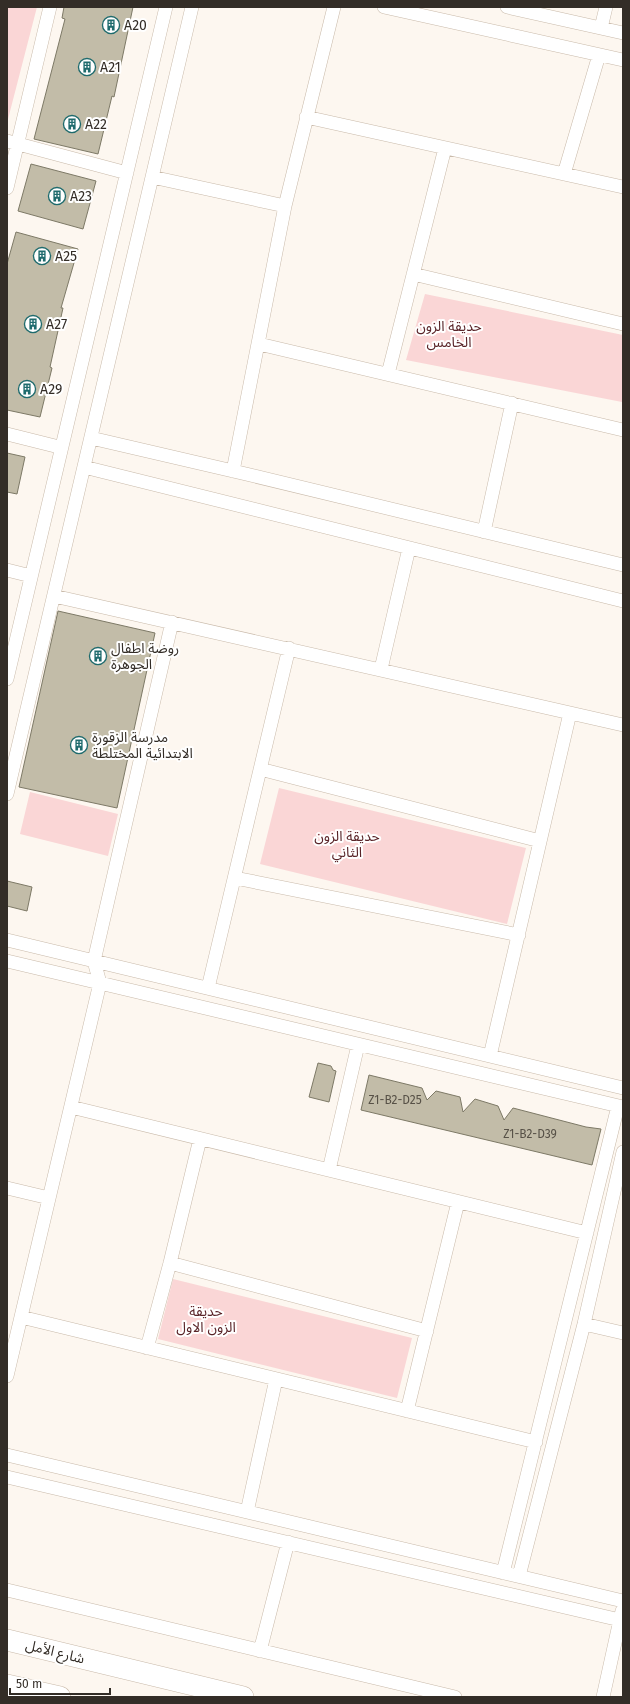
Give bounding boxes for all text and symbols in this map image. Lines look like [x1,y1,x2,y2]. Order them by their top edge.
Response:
building icon: A20 [101,15,121,35]
place label: A20 [124,17,147,34]
building icon: A21 [77,57,97,77]
place label: A21 [100,59,121,76]
building icon: A22 [62,114,82,134]
place label: A22 [85,116,107,133]
building icon: A23 [47,186,67,206]
place label: A23 [70,188,92,205]
building icon: A25 [32,246,52,266]
place label: A25 [55,248,77,265]
building icon: A27 [23,314,43,334]
place label: A27 [46,316,67,333]
park label: حديقة الزون الخامس [416,318,482,351]
building icon: A29 [17,379,37,399]
place label: A29 [40,381,62,398]
place label: روضة اطفال الجوهرة [111,640,179,673]
building icon: روضة اطفال الجوهرة [88,646,108,666]
place label: مدرسة الزقورة الابتدائية المختلطة [92,729,193,762]
building icon: مدرسة الزقورة الابتدائية المختلطة [69,735,89,755]
park label: حديقة الزون الثاني [314,828,380,863]
house number: Z1-B2-D25 [368,1093,422,1107]
house number: Z1-B2-D39 [503,1127,557,1141]
park label: حديقة الزون الاول [176,1303,236,1336]
street label: شارع الأمل [23,1636,86,1669]
scale bar [10,1670,110,1696]
text: 50 m [16,1677,42,1691]

